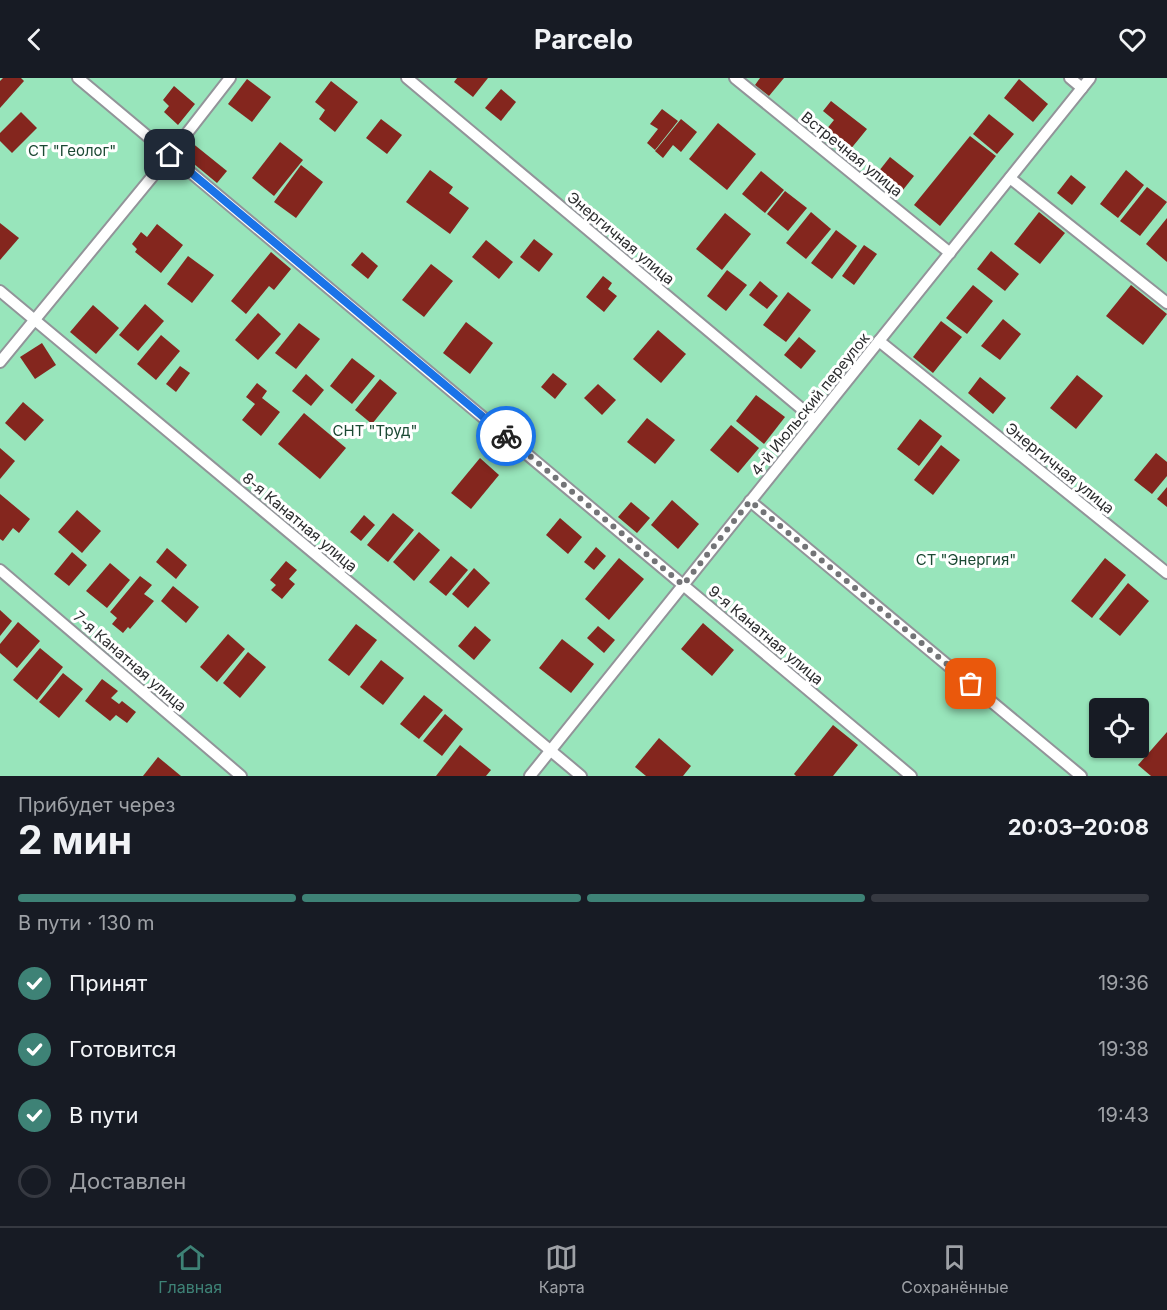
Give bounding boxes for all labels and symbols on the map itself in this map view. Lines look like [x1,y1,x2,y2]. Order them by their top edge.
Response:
street label: Встречная улица [798,107,906,201]
pin [144,129,195,180]
park label: СТ "Геолог" [28,141,116,160]
street label: Энергичная улица [563,187,679,289]
street label: 4-й Июльский переулок [747,329,873,479]
courier [476,406,536,466]
street label: Энергичная улица [1002,418,1118,518]
park label: СНТ "Труд" [333,421,417,440]
street label: 8-я Канатная улица [239,468,361,576]
park label: СТ "Энергия" [916,550,1016,569]
street label: 9-я Канатная улица [705,581,827,689]
street label: 7-я Канатная улица [70,607,190,715]
pin [945,658,996,709]

